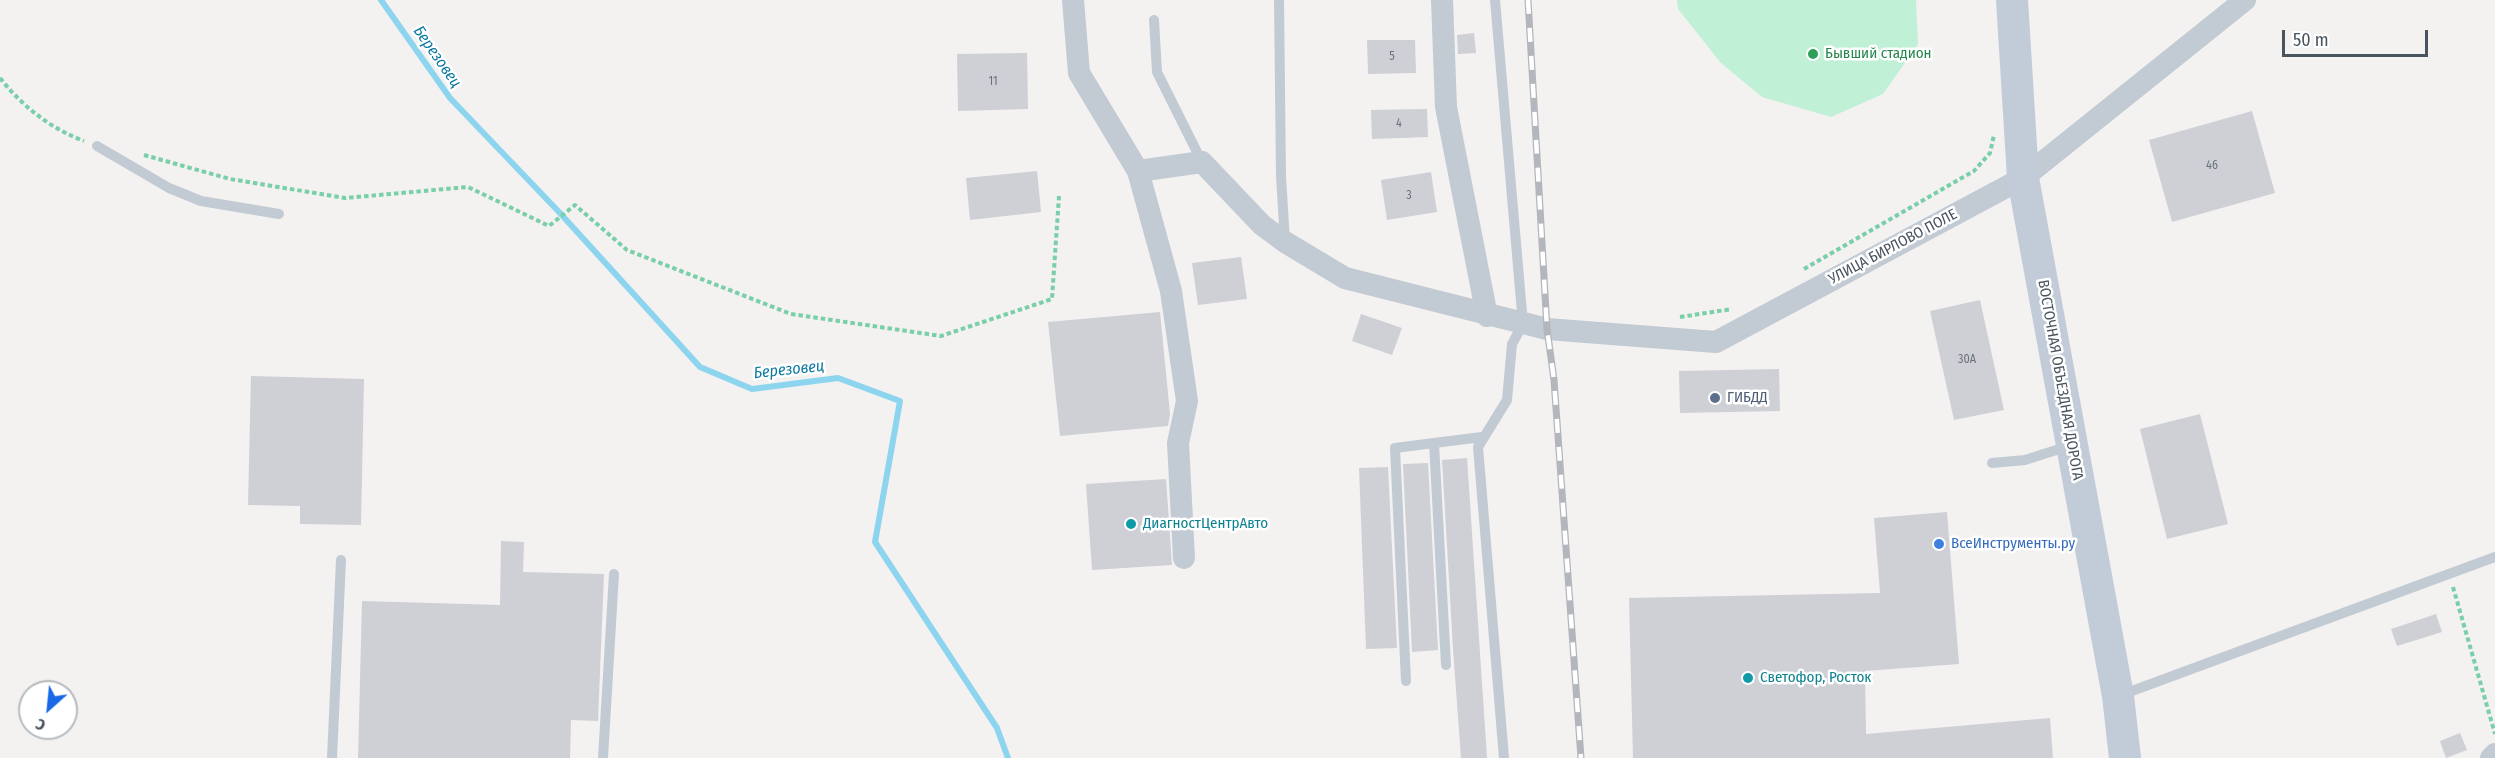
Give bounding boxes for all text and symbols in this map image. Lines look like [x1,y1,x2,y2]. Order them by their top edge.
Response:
scale bar [2285,18,2430,56]
water label: Березовец [409,22,465,92]
text: 50 m [2293,29,2329,51]
place label: Бывший стадион [1825,45,1932,63]
marker: Бывший стадион [1806,47,1820,61]
house number: 5 [1389,50,1395,64]
house number: 11 [988,75,998,89]
house number: 4 [1396,117,1402,131]
house number: 46 [2206,159,2218,173]
house number: 3 [1406,189,1412,203]
street label: УЛИЦА БИРЛОВО ПОЛЕ [1826,206,1960,288]
street label: ВОСТОЧНАЯ ОБЪЕЗДНАЯ ДОРОГА [2033,278,2087,482]
house number: 30А [1958,353,1976,367]
water label: Березовец [753,357,825,383]
place label: ГИБДД [1727,389,1768,407]
marker: ГИБДД [1708,391,1722,405]
place label: ДиагностЦентрАвто [1143,515,1268,533]
marker: ДиагностЦентрАвто [1124,517,1138,531]
place label: ВсеИнструменты.ру [1951,535,2075,553]
marker: ВсеИнструменты.ру [1932,537,1946,551]
place label: Светофор, Росток [1760,669,1871,687]
marker: Светофор, Росток [1741,671,1755,685]
north arrow [18,680,78,740]
text: С [32,714,49,735]

